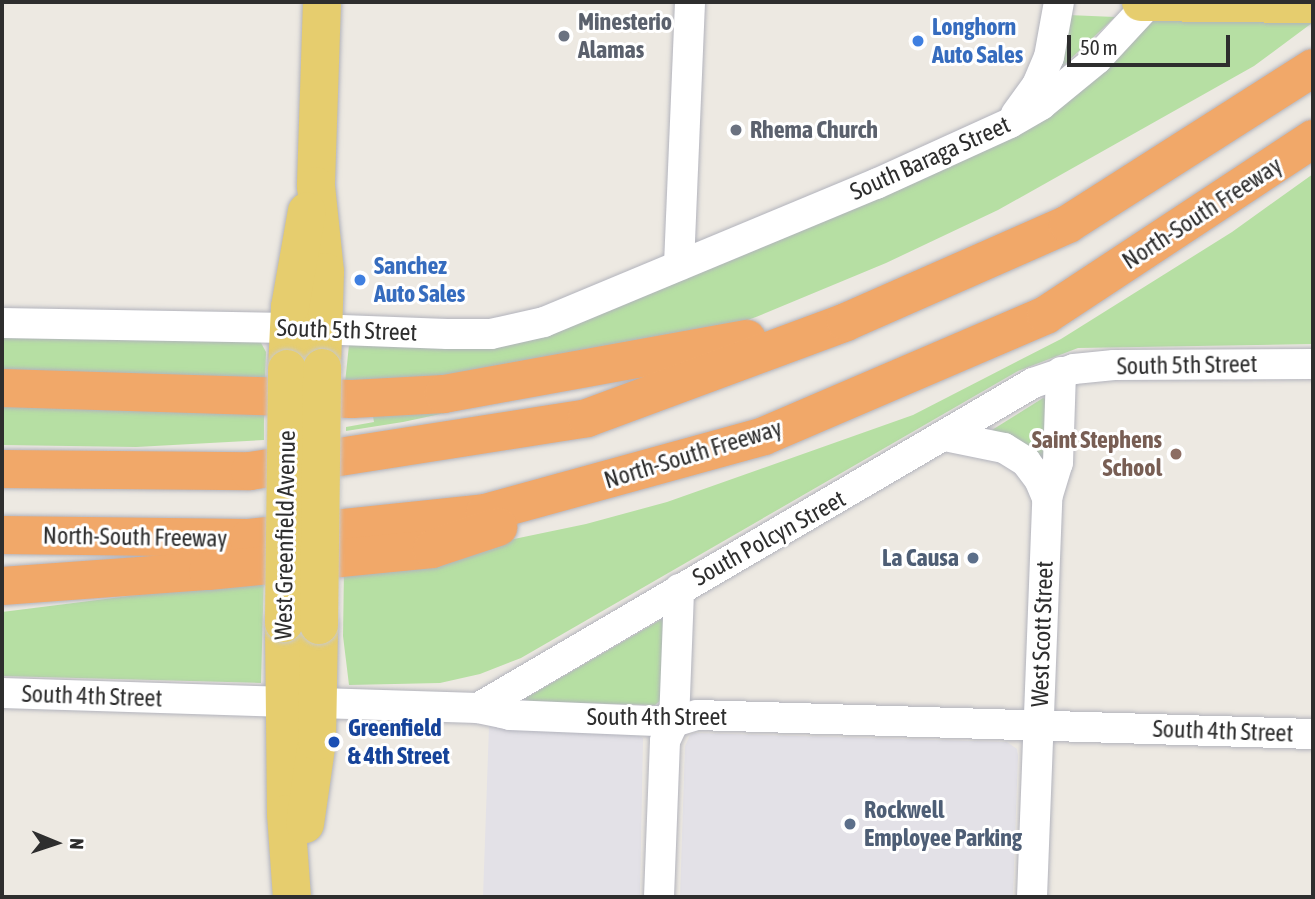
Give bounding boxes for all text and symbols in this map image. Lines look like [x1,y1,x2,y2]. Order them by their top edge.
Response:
place label: Minesterio Alamas [578,8,672,64]
place label: Longhorn Auto Sales [932,13,1023,69]
scale bar [1070,21,1233,65]
marker: Minesterio Alamas [556,28,572,44]
marker: Longhorn Auto Sales [910,33,926,49]
text: 50 m [1080,35,1118,59]
street label: South Baraga Street [846,110,1014,206]
place label: Rhema Church [750,116,878,144]
marker: Rhema Church [728,122,744,138]
street label: North-South Freeway [1117,151,1287,275]
place label: Sanchez Auto Sales [374,252,465,308]
marker: Sanchez Auto Sales [352,272,368,288]
street label: South 5th Street [276,313,418,347]
street label: South 5th Street [1116,349,1258,381]
street label: North-South Freeway [601,413,785,495]
place label: Saint Stephens School [1032,426,1162,482]
street label: West Greenfield Avenue [269,430,301,640]
marker: Saint Stephens School [1168,446,1184,462]
street label: South Polcyn Street [688,484,850,592]
street label: North-South Freeway [43,521,227,553]
place label: La Causa [882,544,959,572]
marker: La Causa [965,550,981,566]
street label: West Scott Street [1025,560,1059,708]
street label: South 4th Street [21,679,163,713]
street label: South 4th Street [587,703,727,731]
place label: Greenfield & 4th Street [348,714,450,770]
street label: South 4th Street [1152,714,1294,748]
marker: Greenfield & 4th Street [326,734,342,750]
place label: Rockwell Employee Parking [864,796,1022,852]
north arrow [21,808,91,878]
marker: Rockwell Employee Parking [842,816,858,832]
text: N [66,838,88,850]

